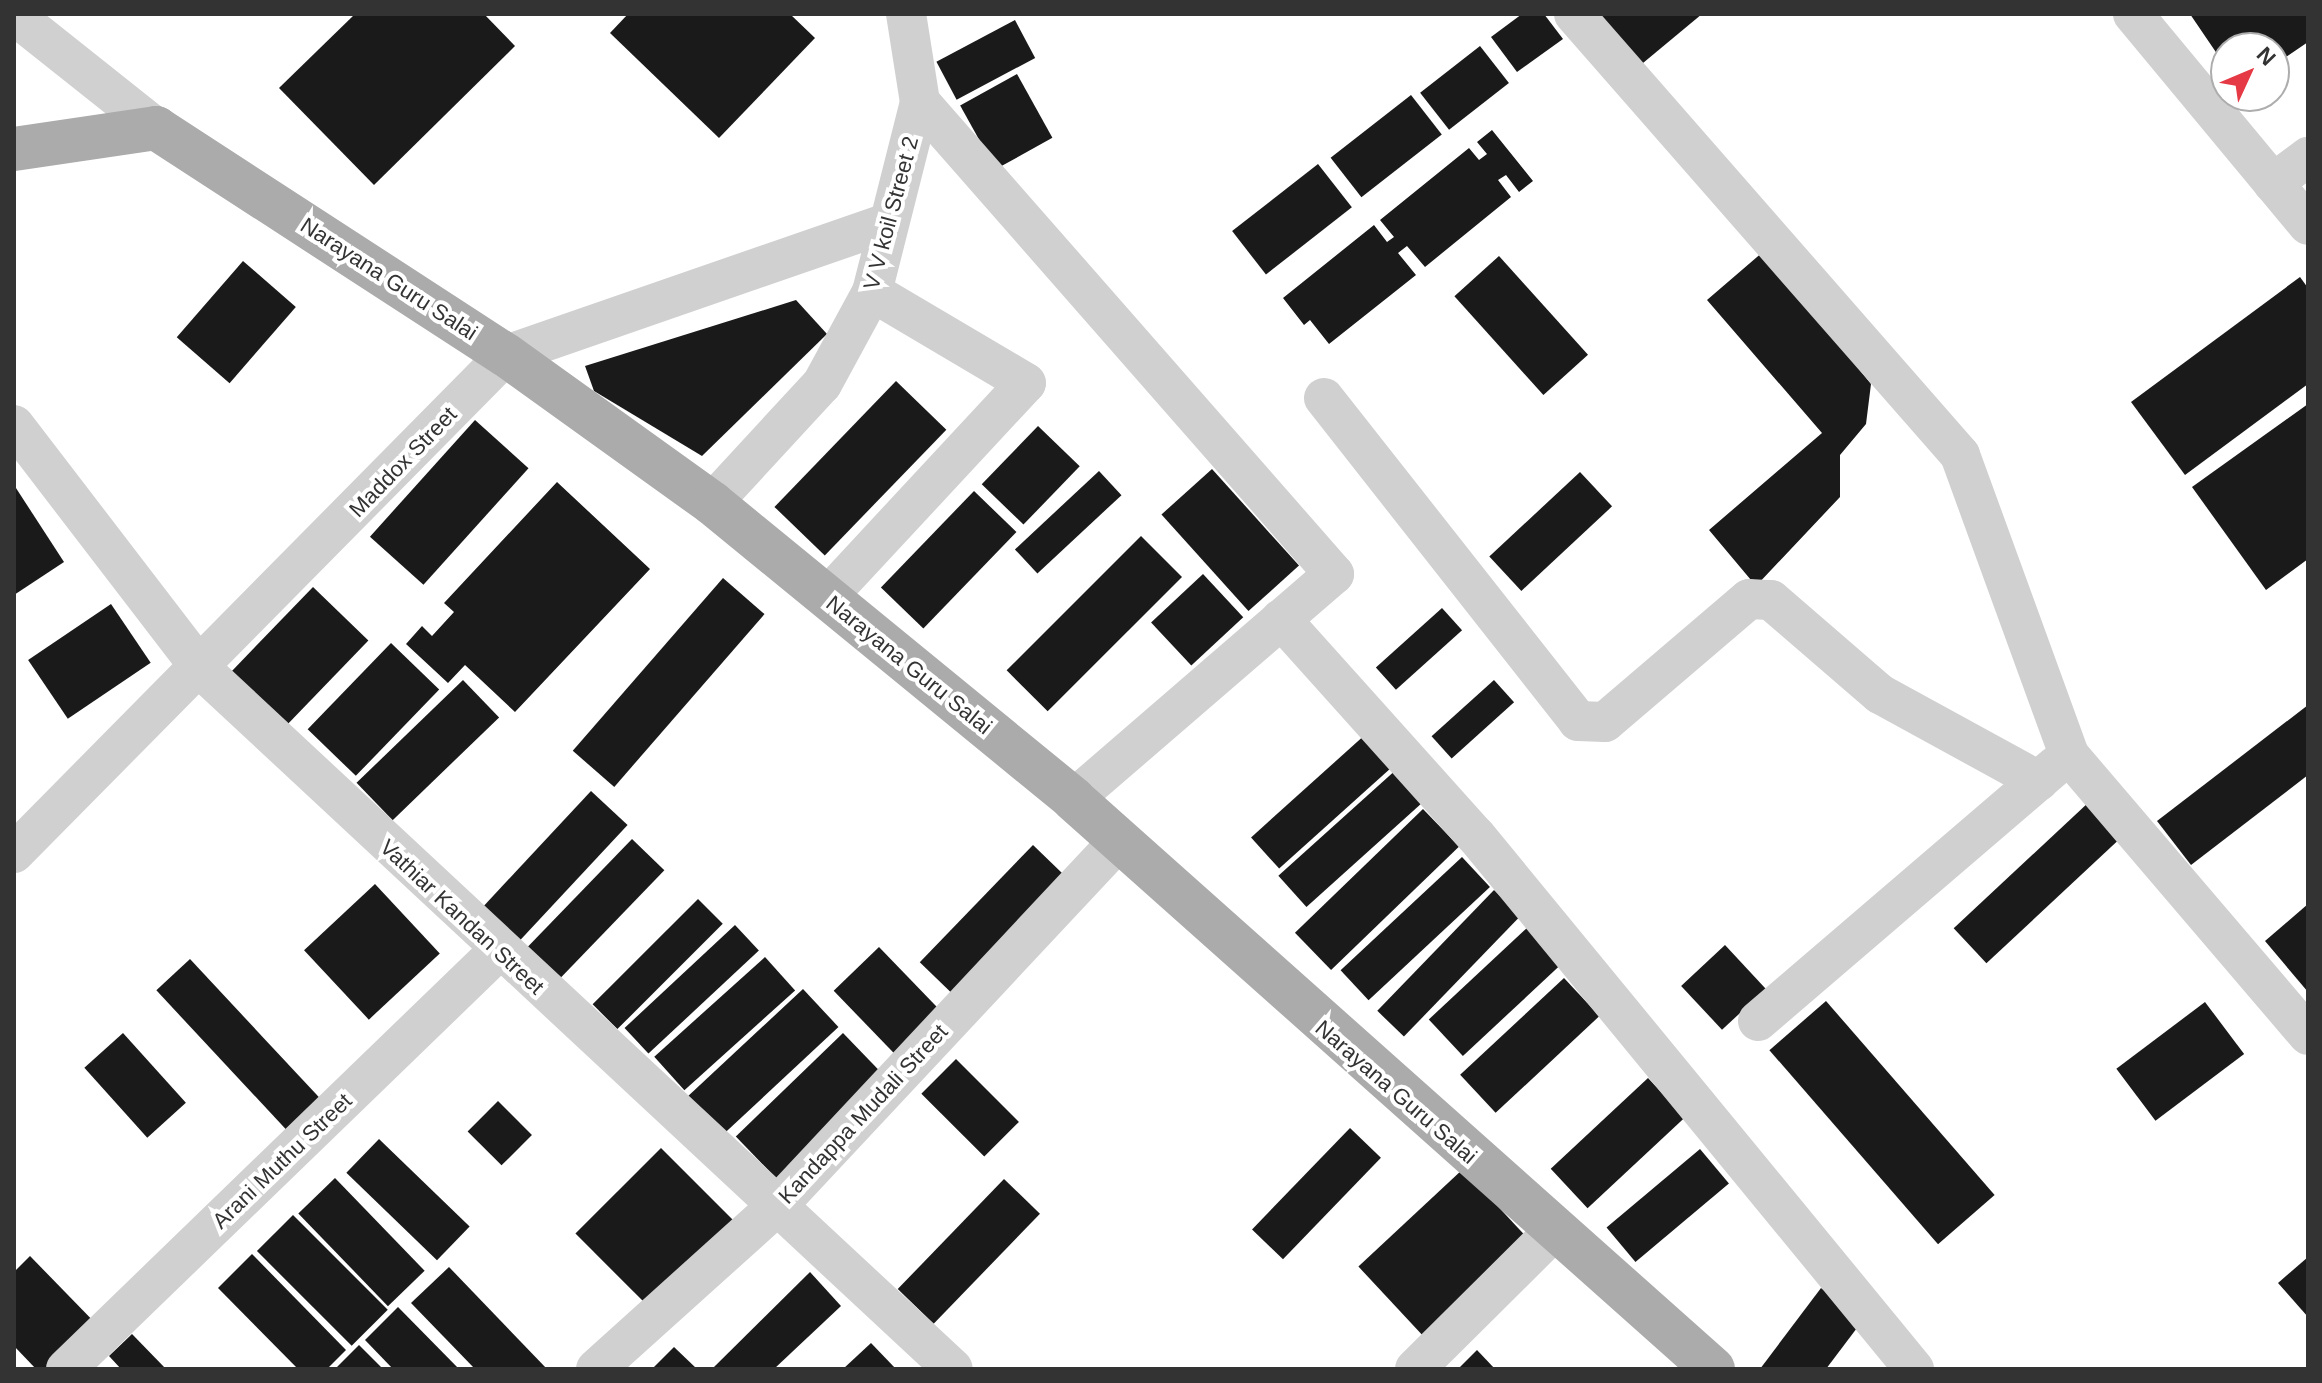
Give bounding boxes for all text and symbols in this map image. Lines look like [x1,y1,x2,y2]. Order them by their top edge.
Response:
north arrow [2210,32,2290,112]
text: N [2252,42,2281,71]
street label: V V koil Street 2 [858,133,924,293]
street label: Narayana Guru Salai [296,212,482,346]
street label: Maddox Street [344,401,462,523]
street label: Narayana Guru Salai [821,590,997,740]
street label: Vathiar Kandan Street [374,834,550,1000]
street label: Narayana Guru Salai [1310,1015,1482,1169]
street label: Kandappa Mudali Street [773,1019,953,1209]
street label: Arani Muthu Street [207,1088,357,1234]

